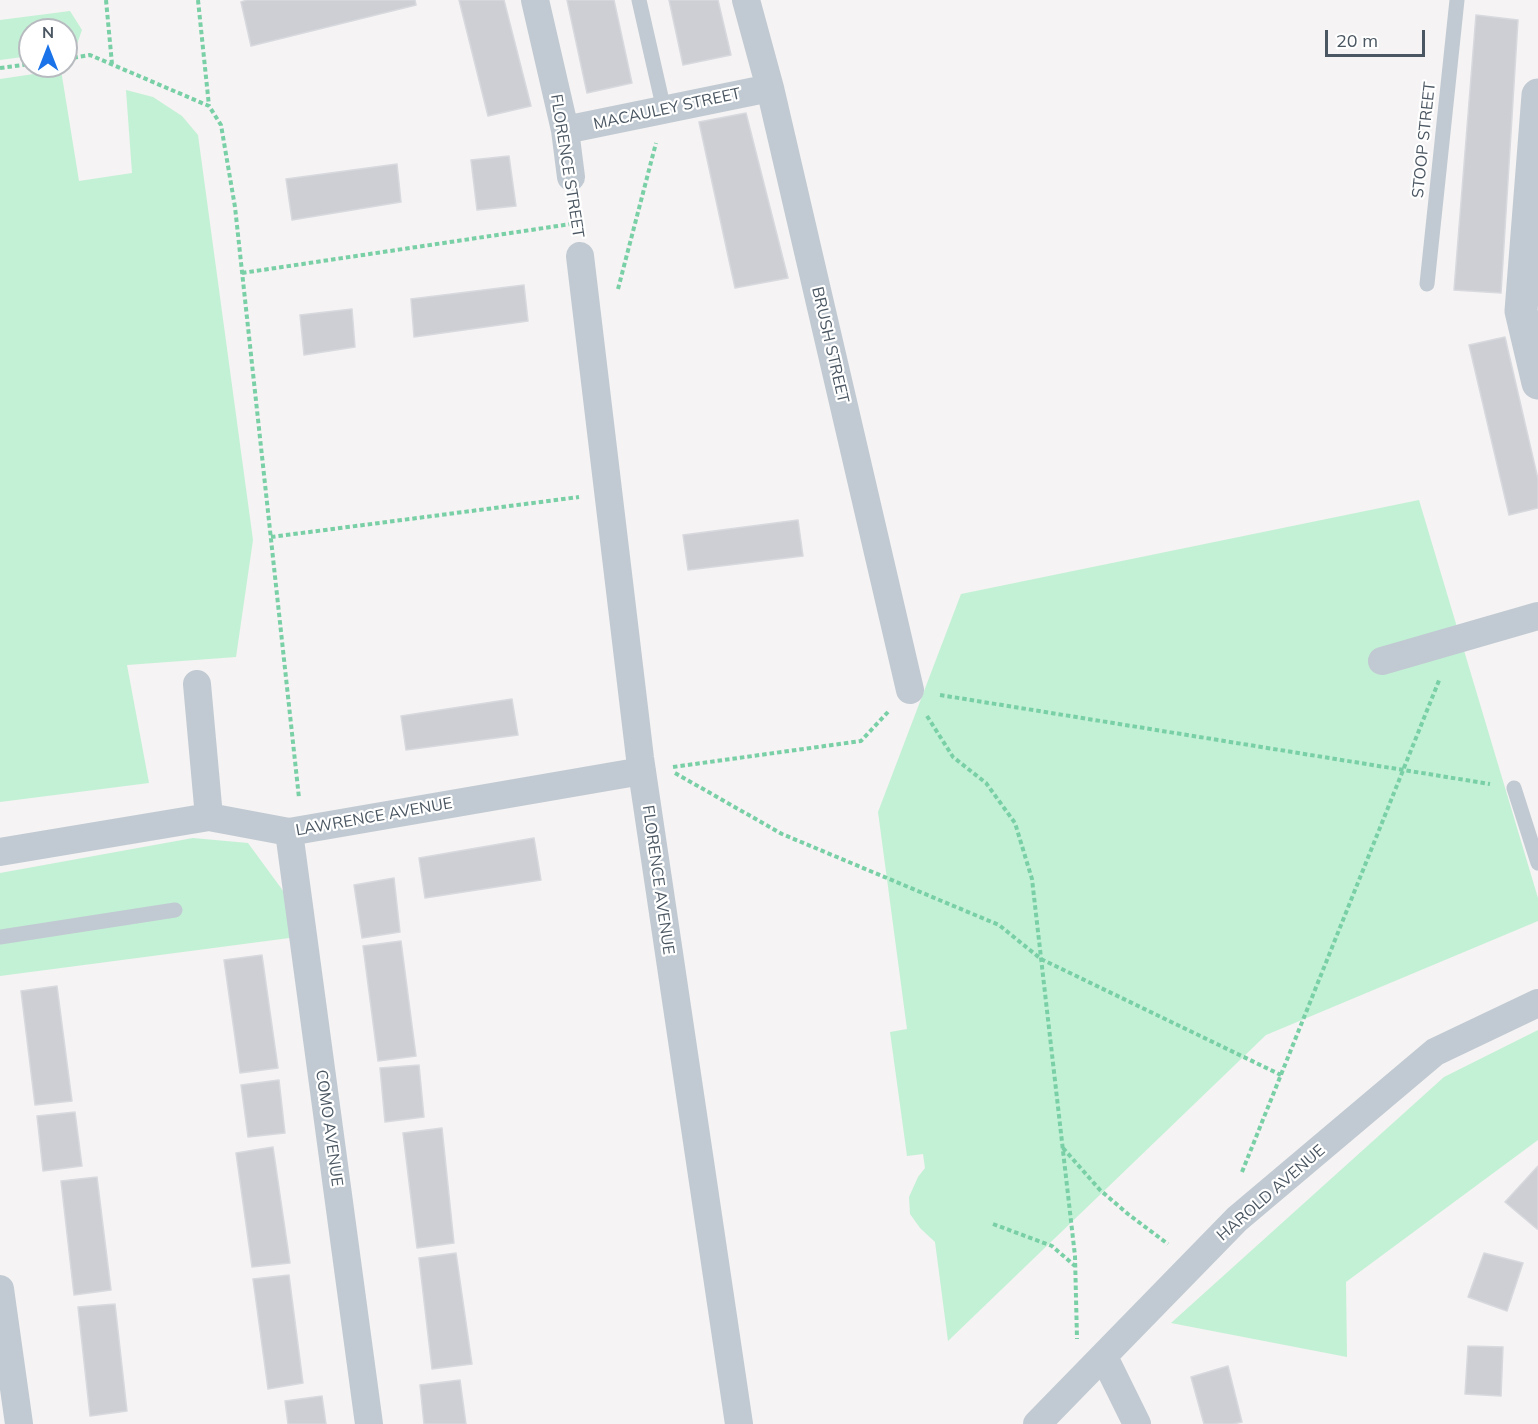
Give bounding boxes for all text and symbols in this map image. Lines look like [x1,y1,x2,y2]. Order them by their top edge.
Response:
north arrow [18,18,78,78]
scale bar [1328,18,1428,56]
text: N [42,22,54,42]
text: 20 m [1336,29,1378,52]
street label: STOOP STREET [1408,81,1440,199]
street label: MACAULEY STREET [592,84,742,134]
street label: FLORENCE STREET [546,93,588,239]
street label: BRUSH STREET [807,285,853,405]
street label: LAWRENCE AVENUE [294,794,454,840]
street label: FLORENCE AVENUE [638,804,678,956]
street label: COMO AVENUE [311,1068,347,1188]
street label: HAROLD AVENUE [1213,1141,1329,1245]

